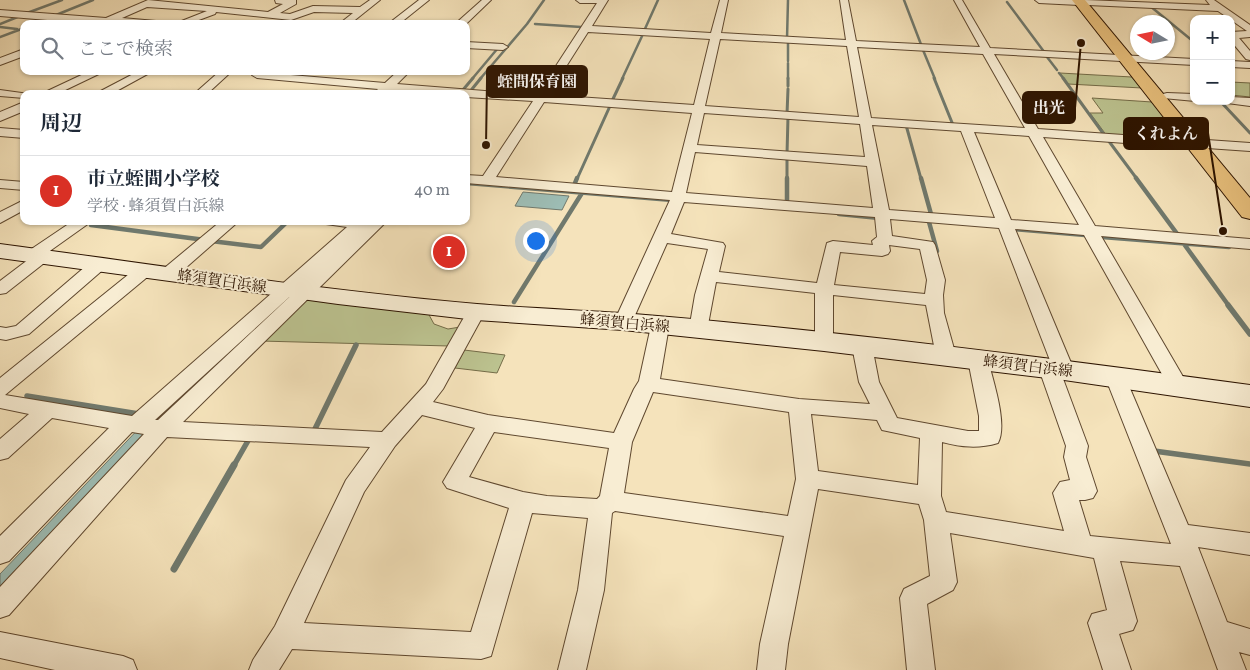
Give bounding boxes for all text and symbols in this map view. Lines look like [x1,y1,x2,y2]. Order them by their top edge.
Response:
north arrow [1130,15,1175,60]
map controls [1190,15,1235,105]
button: + [1190,15,1235,60]
search box [20,20,470,75]
icon: search [38,34,66,62]
text: ここで検索 [78,37,173,63]
button: − [1190,60,1235,105]
callout: 蛭間保育園 [487,66,587,97]
text: 蛭間保育園 [497,72,577,94]
callout: 出光 [1023,92,1075,123]
text: 出光 [1033,98,1065,120]
text: 周辺 [40,110,82,139]
callout: くれよん [1124,118,1208,149]
text: くれよん [1134,124,1198,146]
text: 市立蛭間小学校 [87,167,220,193]
text: 1 [53,180,59,202]
text: 40 m [414,180,450,202]
text: 学校 · 蜂須賀白浜線 [87,196,225,218]
your location [523,228,549,254]
pin: 1 [433,233,465,271]
street label: 蜂須賀白浜線 [176,266,268,299]
street label: 蜂須賀白浜線 [579,310,671,339]
street label: 蜂須賀白浜線 [982,352,1074,383]

